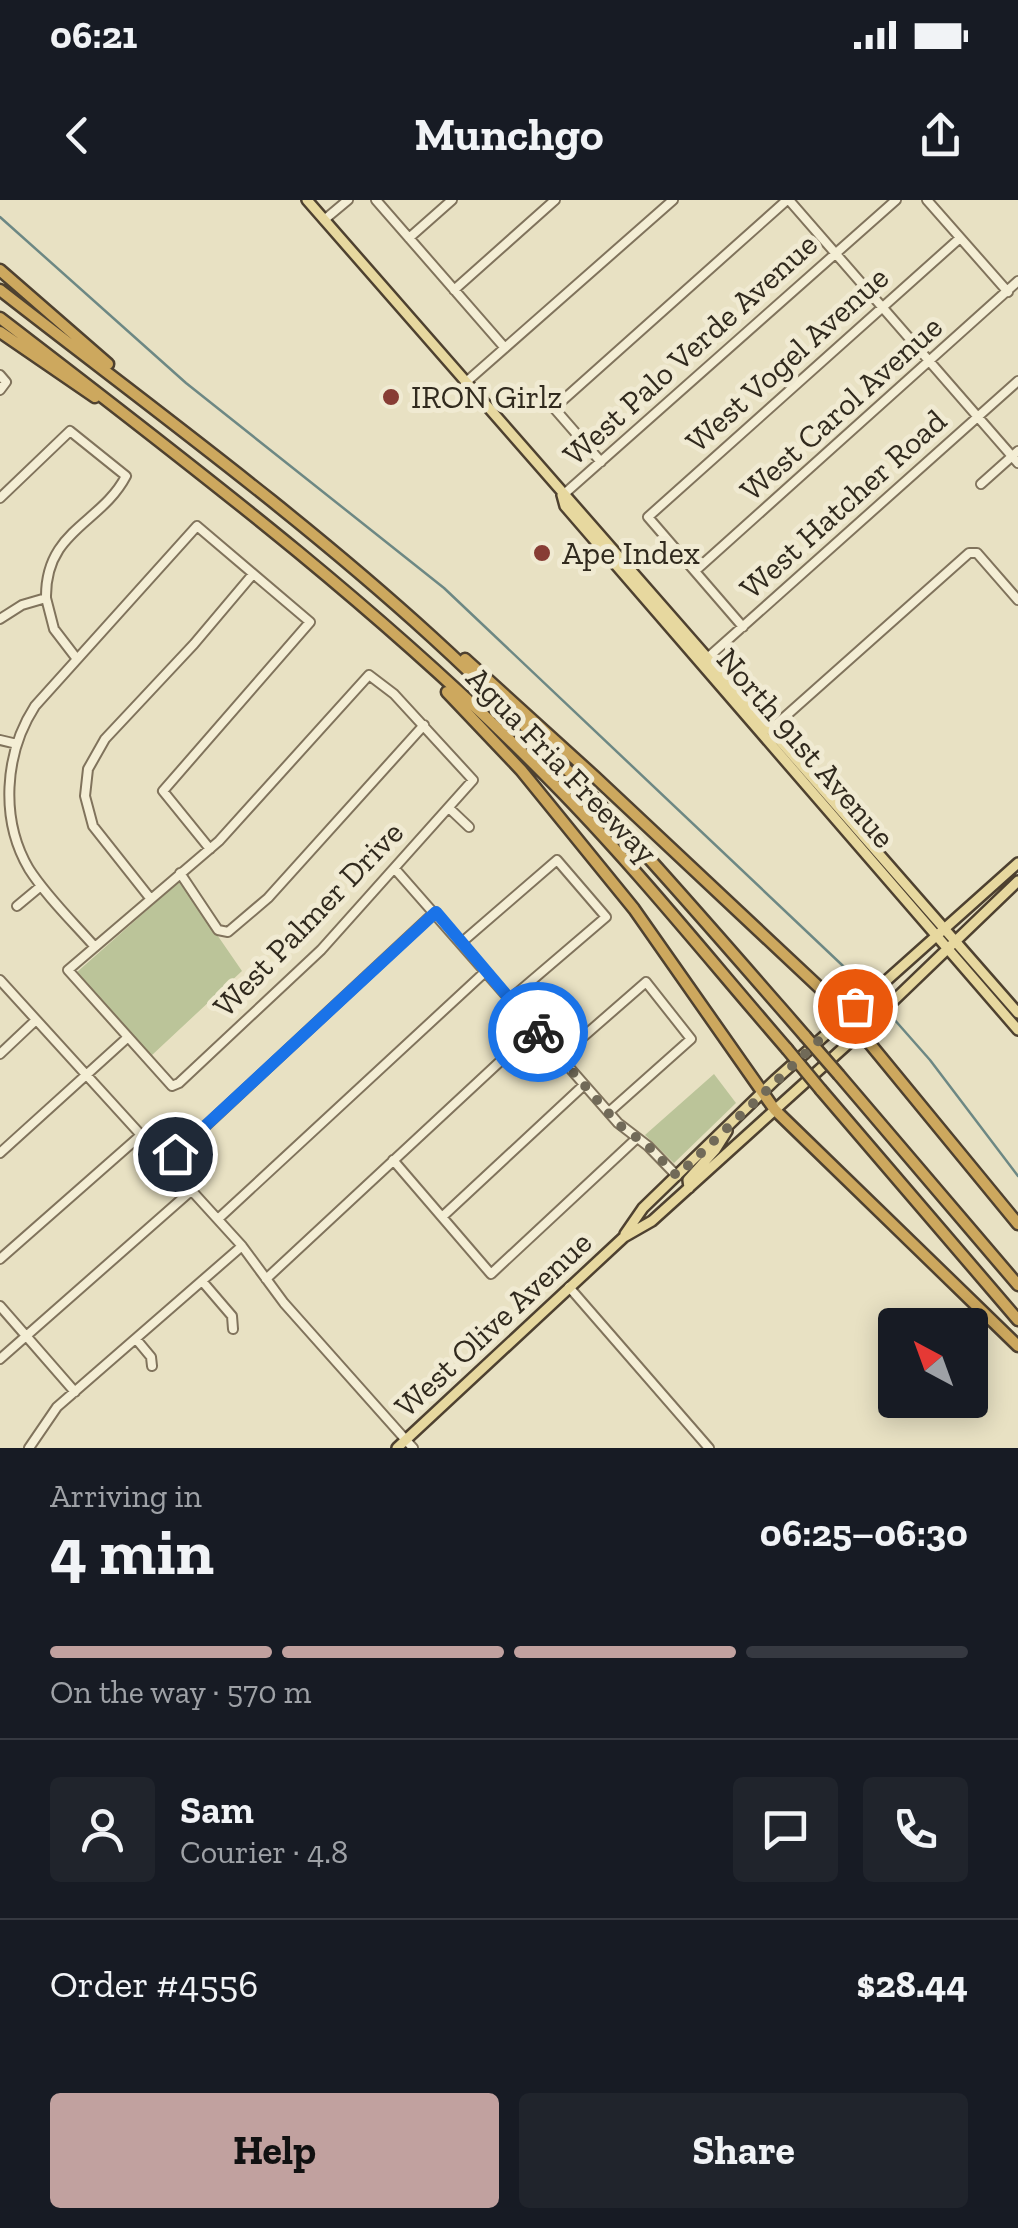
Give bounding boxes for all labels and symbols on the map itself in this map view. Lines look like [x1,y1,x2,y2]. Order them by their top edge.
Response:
street label: West Palo Verde Avenue [555,225,825,473]
street label: West Vogel Avenue [678,258,896,460]
street label: West Carol Avenue [732,307,950,509]
place label: IRON Girlz [411,378,562,416]
marker: IRON Girlz [380,386,402,408]
street label: West Hatcher Road [732,401,954,607]
place label: Ape Index [562,534,700,572]
marker: Ape Index [531,542,553,564]
street label: North 91st Avenue [709,640,903,856]
street label: Agua Fria Freeway [459,659,666,872]
street label: West Palmer Drive [205,813,411,1025]
pin [813,964,898,1049]
courier [488,982,588,1082]
pin [133,1112,218,1197]
street label: West Olive Avenue [387,1223,599,1425]
north arrow [878,1308,988,1418]

